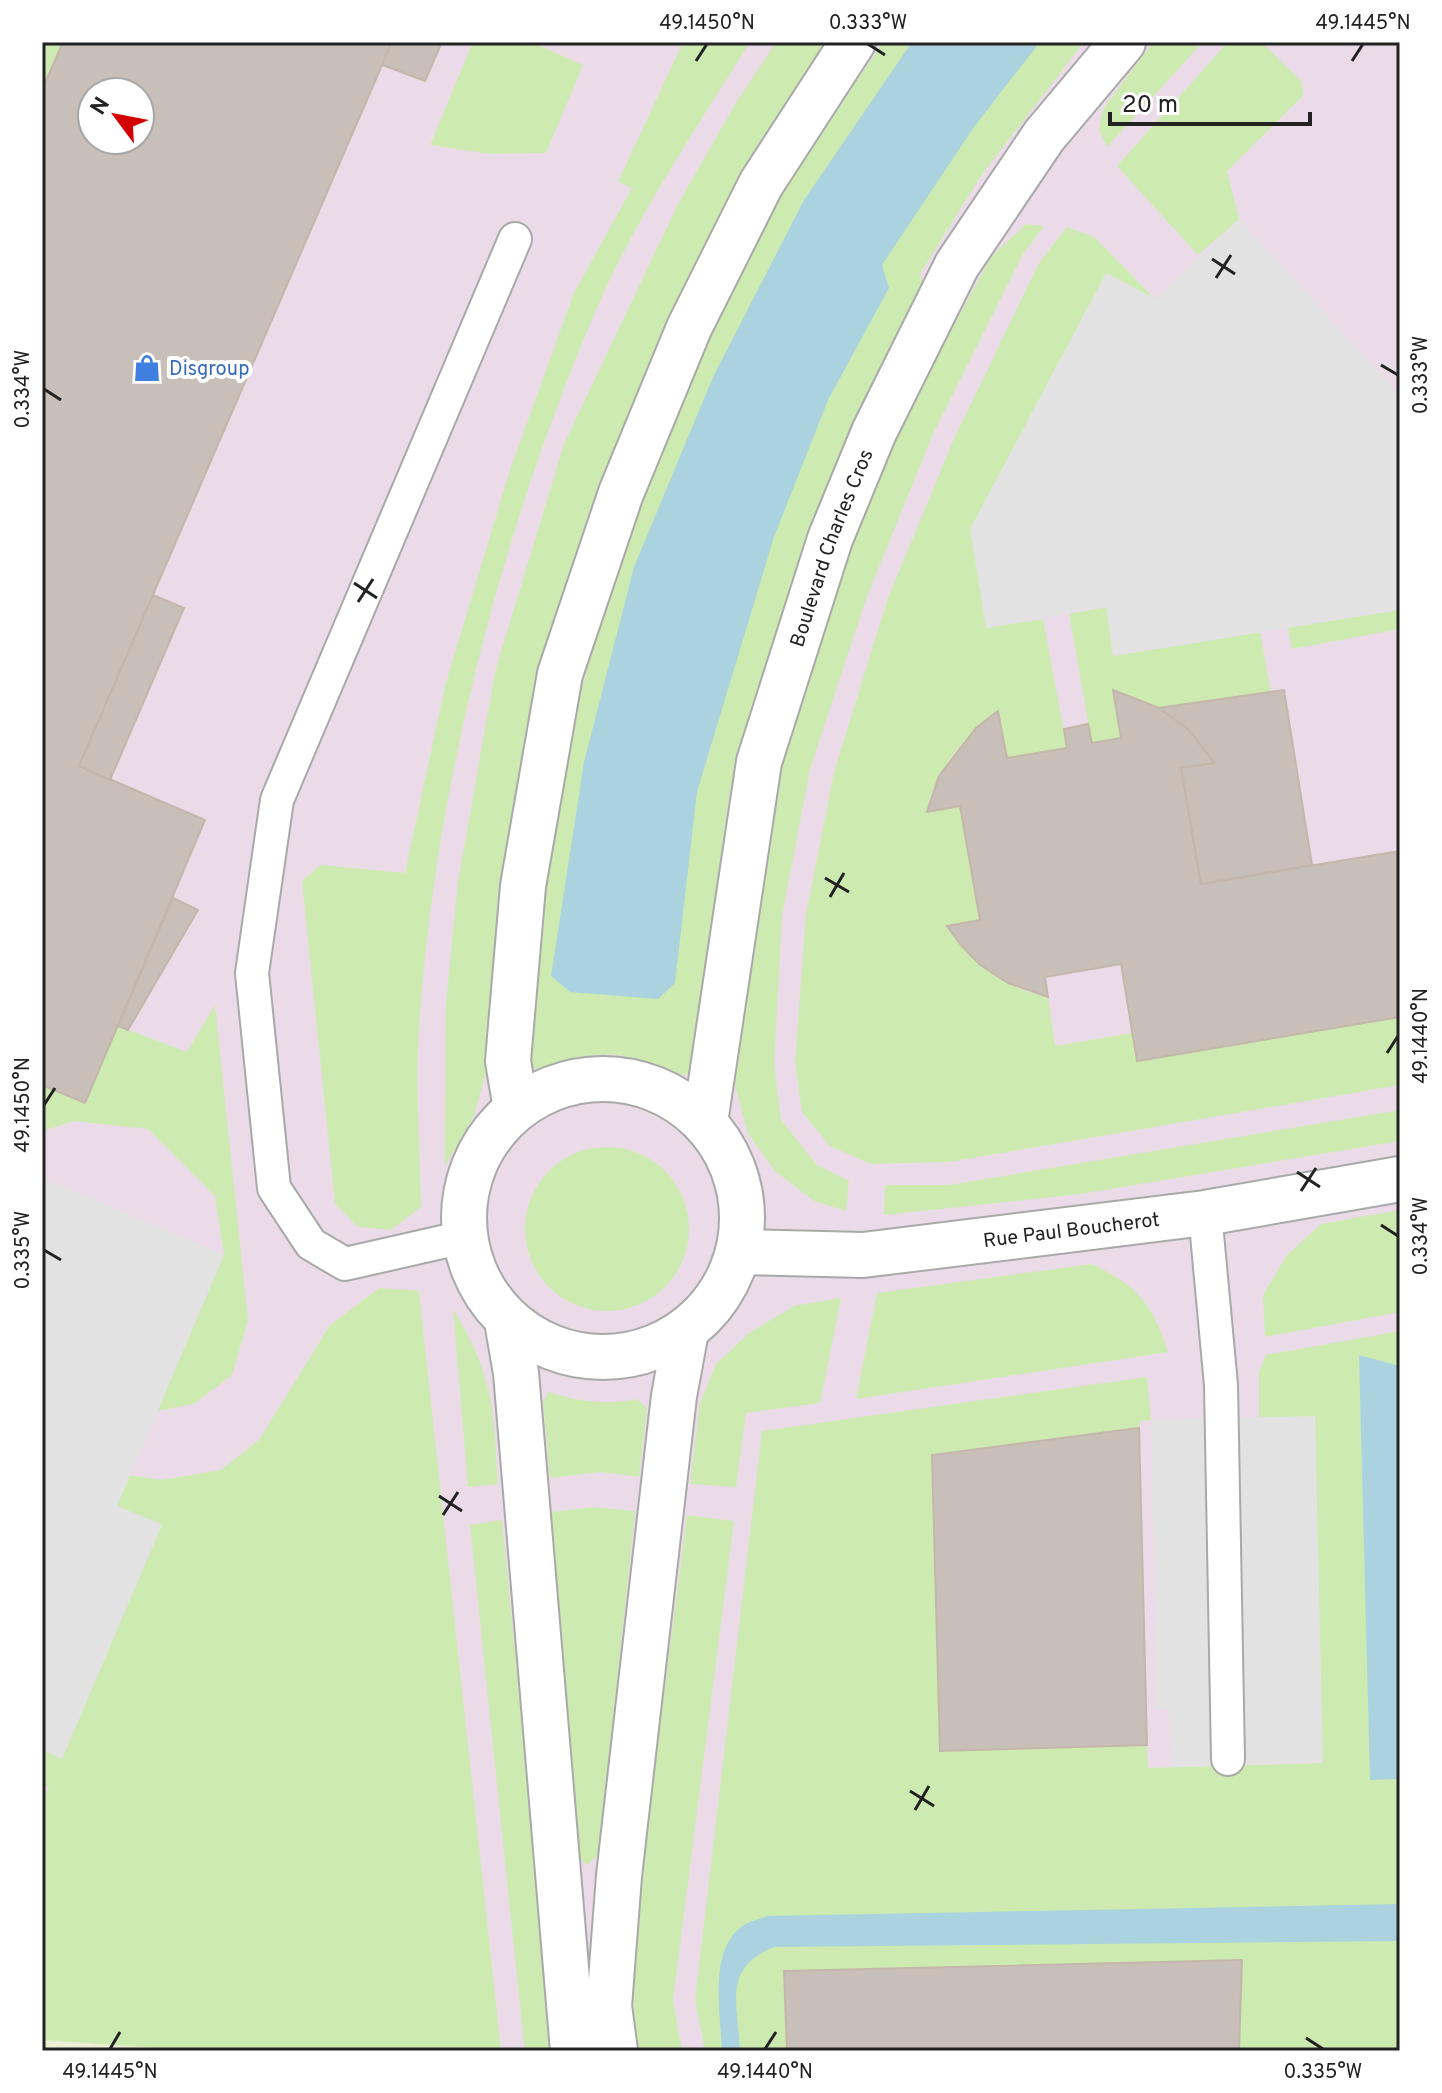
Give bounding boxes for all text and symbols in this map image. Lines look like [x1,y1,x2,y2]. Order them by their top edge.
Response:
text: 49.1450°N [659,11,755,37]
text: 0.333°W [829,11,907,37]
text: 49.1445°N [1315,11,1411,37]
north arrow [76,76,156,156]
scale bar [1110,76,1310,126]
text: 20 m [1122,91,1178,121]
text: N [86,93,117,121]
text: 0.333°W [1409,336,1435,414]
text: 0.334°W [11,350,37,428]
shop icon: Disgroup [132,353,162,383]
place label: Disgroup [169,357,249,383]
street label: Boulevard Charles Cros [785,446,880,651]
text: 49.1440°N [1409,988,1435,1084]
text: 49.1450°N [11,1057,37,1153]
text: 0.334°W [1409,1197,1435,1275]
street label: Rue Paul Boucherot [982,1208,1161,1255]
text: 0.335°W [11,1211,37,1289]
text: 49.1445°N [62,2060,158,2086]
text: 49.1440°N [717,2060,813,2086]
text: 0.335°W [1284,2060,1362,2086]

